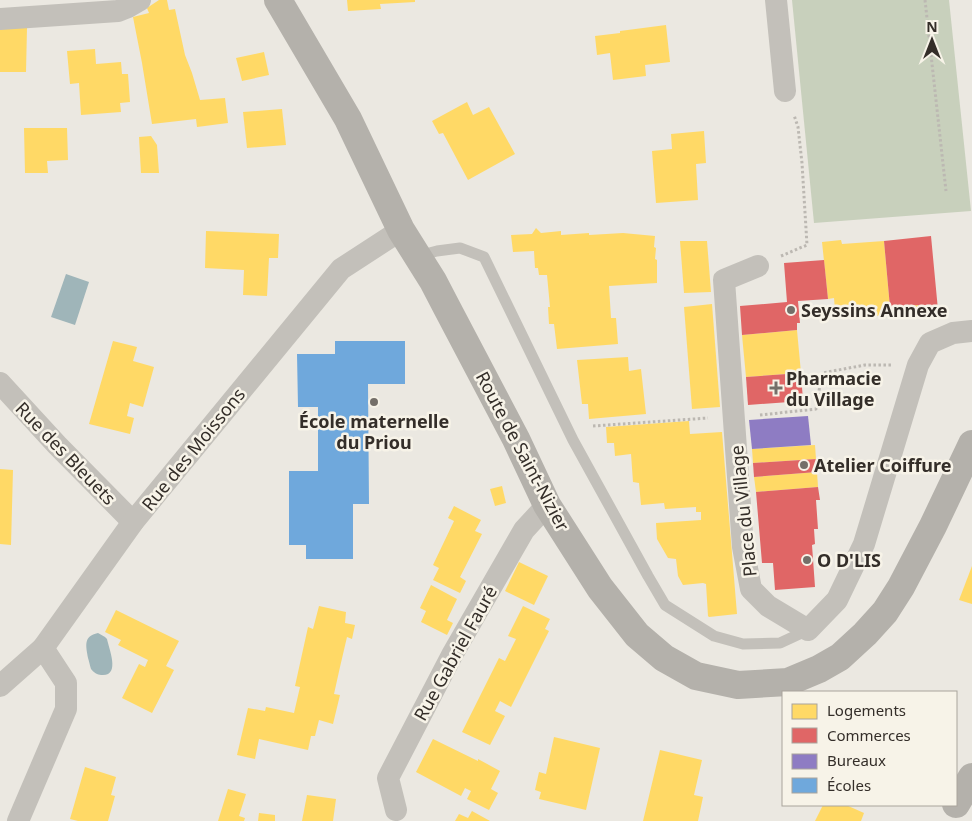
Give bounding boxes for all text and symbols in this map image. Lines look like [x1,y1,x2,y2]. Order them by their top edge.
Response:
north arrow [907,15,957,65]
text: N [926,17,938,36]
place label: Seyssins Annexe [801,298,947,322]
marker: Seyssins Annexe [785,304,797,316]
place label: Pharmacie du Village [786,366,881,411]
street label: Route de Saint-Nizier [471,367,576,535]
marker: Pharmacie du Village [770,382,782,394]
street label: Rue des Moissons [136,383,250,515]
street label: Rue des Bleuets [11,396,121,510]
marker: École maternelle du Priou [368,396,380,408]
place label: École maternelle du Priou [299,409,449,454]
street label: Place du Village [724,444,762,578]
place label: Atelier Coiffure [814,453,951,477]
marker: Atelier Coiffure [798,459,810,471]
place label: O D'LIS [817,548,881,572]
marker: O D'LIS [801,554,813,566]
street label: Rue Gabriel Fauré [408,581,502,725]
legend [782,691,957,806]
text: Logements [827,700,906,720]
text: Commerces [827,725,911,745]
text: Bureaux [827,750,886,770]
text: Écoles [827,775,871,795]

